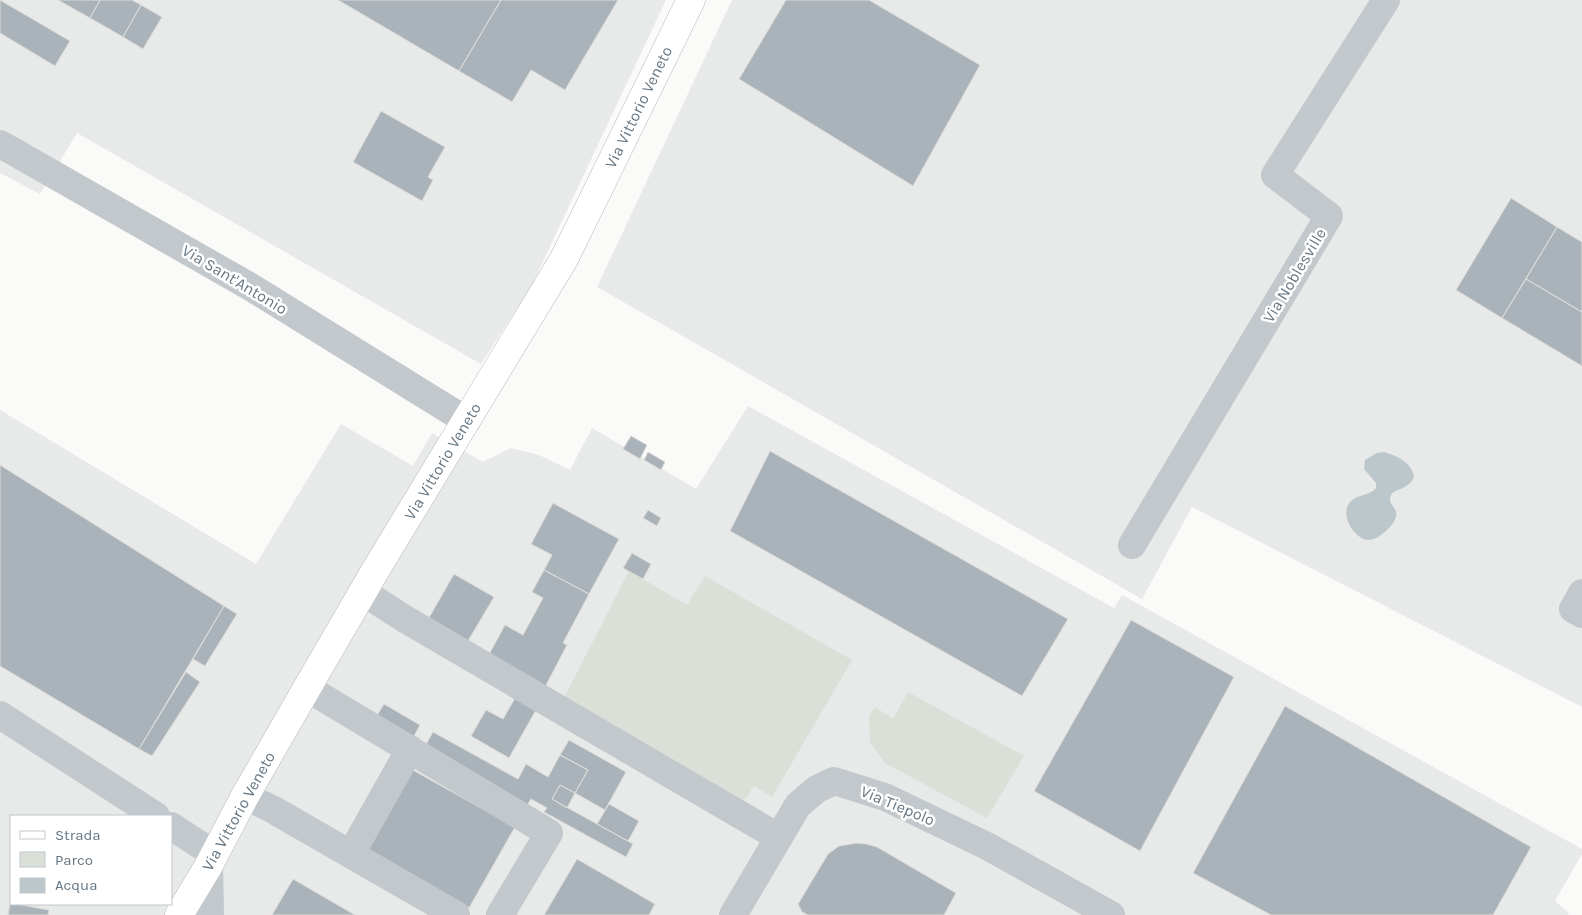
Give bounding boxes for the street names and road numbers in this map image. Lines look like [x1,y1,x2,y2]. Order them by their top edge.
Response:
street label: Via Vittorio Veneto [601,43,676,171]
street label: Via Noblesville [1259,225,1330,326]
street label: Via Sant'Antonio [179,241,291,318]
street label: Via Vittorio Veneto [400,399,485,523]
street label: Via Vittorio Veneto [198,748,279,874]
street label: Via Tiepolo [858,781,938,830]

